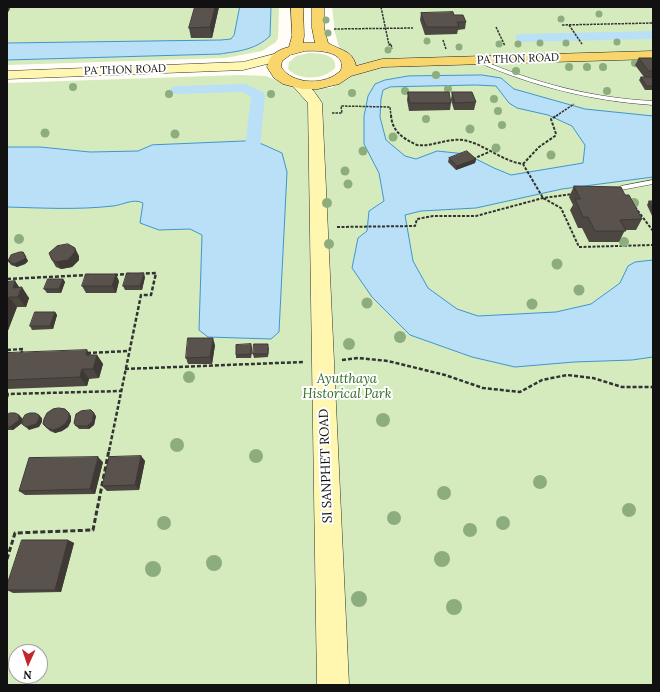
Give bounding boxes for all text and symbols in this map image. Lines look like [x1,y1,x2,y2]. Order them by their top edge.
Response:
street label: PA THON ROAD [477,51,559,67]
street label: PA THON ROAD [84,62,166,78]
park label: Ayutthaya Historical Park [303,371,391,402]
street label: SI SANPHET ROAD [316,409,336,523]
north arrow [8,644,48,684]
text: N [23,668,32,682]

